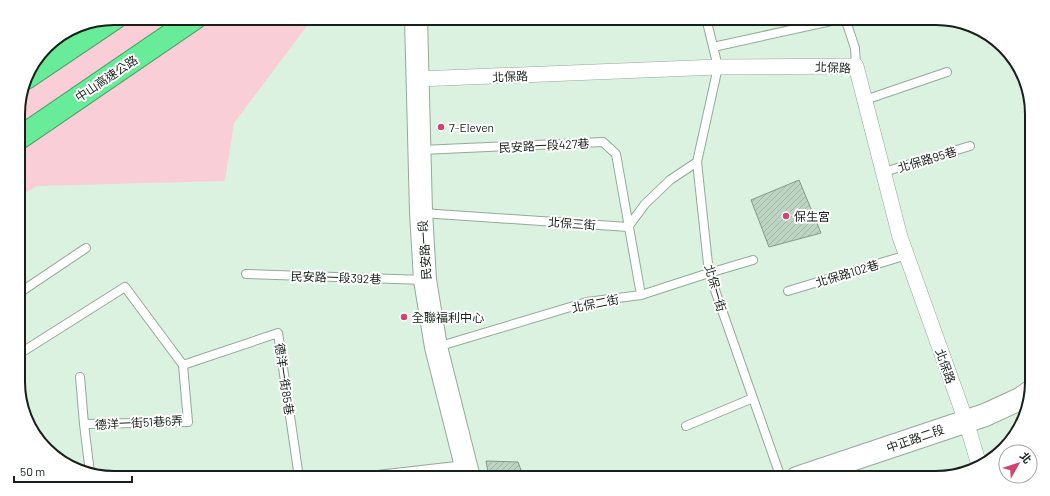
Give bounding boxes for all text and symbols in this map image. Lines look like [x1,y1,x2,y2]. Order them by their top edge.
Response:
street label: 中山高速公路 [72,52,140,104]
street label: 北保路 [815,59,851,75]
street label: 北保路 [492,68,528,84]
place label: 7-Eleven [449,120,494,134]
marker: 7-Eleven [436,122,446,132]
street label: 民安路一段427巷 [498,136,590,154]
street label: 北保路95巷 [896,143,958,175]
place label: 保生宮 [794,209,830,223]
marker: 保生宮 [781,211,791,221]
street label: 北保三街 [548,214,596,232]
street label: 民安路一段 [415,220,433,280]
street label: 北保路102巷 [814,257,880,289]
street label: 北保一街 [703,263,729,313]
street label: 民安路一段392巷 [290,268,382,286]
street label: 北保二街 [570,292,620,314]
place label: 全聯福利中心 [412,310,484,324]
marker: 全聯福利中心 [399,312,409,322]
street label: 德洋一街85巷 [273,342,297,416]
street label: 北保路 [933,347,959,385]
street label: 德洋一街51巷6弄 [95,413,183,431]
street label: 中正路二段 [884,422,946,454]
north arrow [998,444,1038,484]
text: 北 [1018,449,1035,466]
scale bar [14,458,132,484]
text: 50 m [20,464,45,478]

